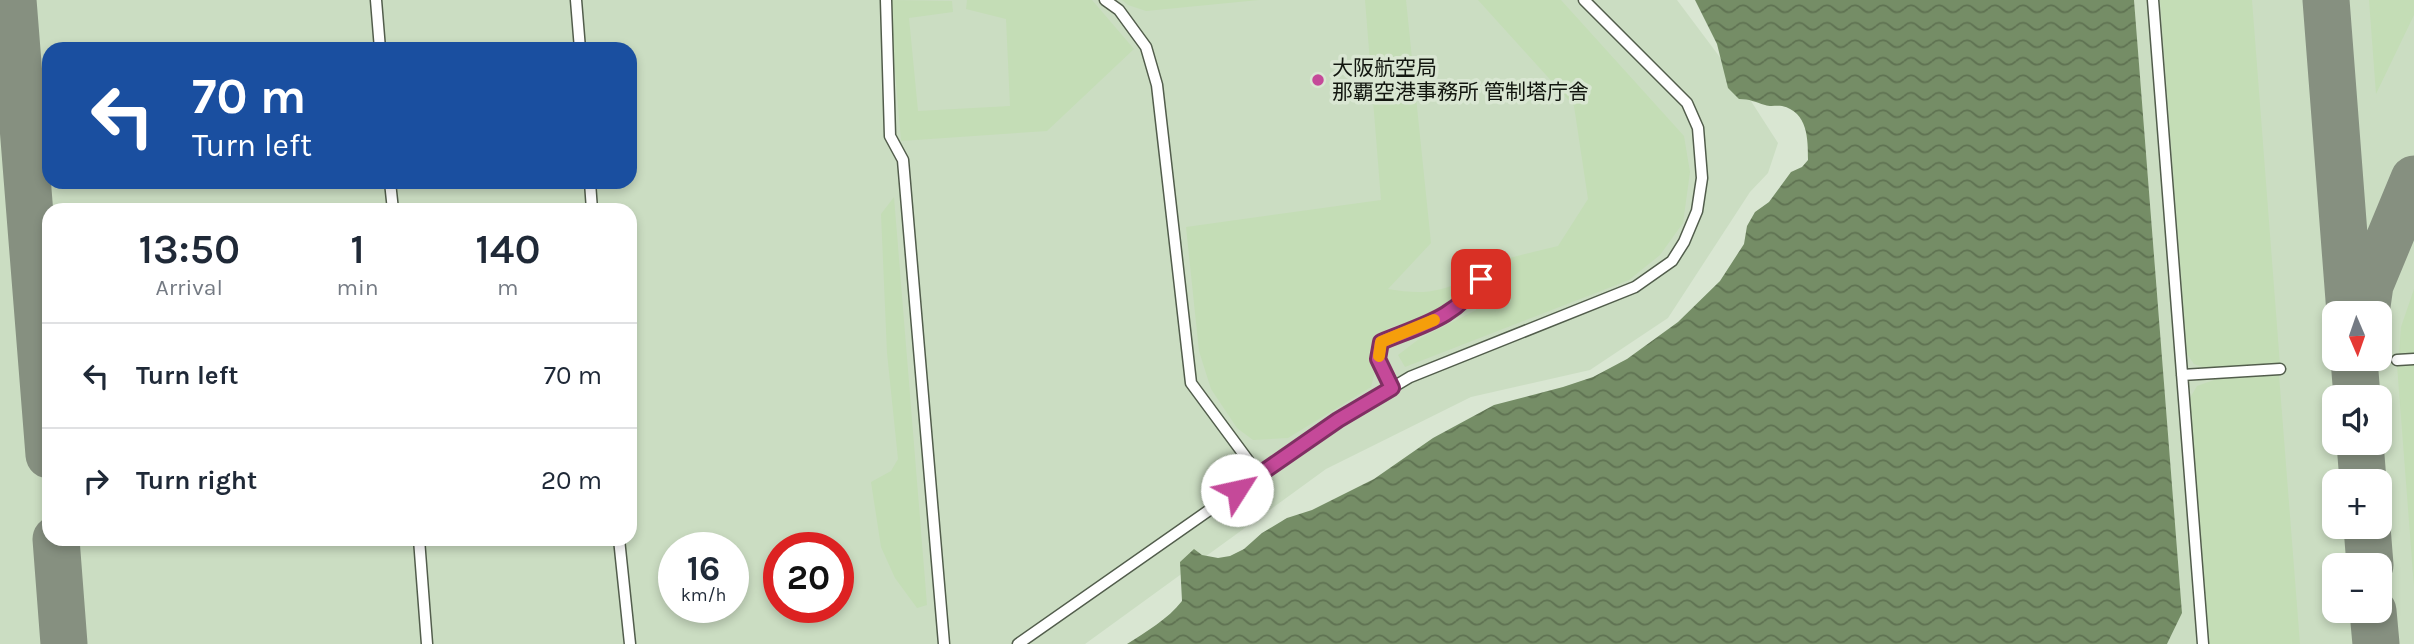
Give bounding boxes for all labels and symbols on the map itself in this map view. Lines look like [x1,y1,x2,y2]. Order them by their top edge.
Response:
place label: 大阪航空局 那覇空港事務所 管制塔庁舎 [1332,56,1589,104]
marker: 大阪航空局 那覇空港事務所 管制塔庁舎 [1310,72,1326,88]
pin [1451,249,1511,309]
north arrow [2322,301,2392,371]
position arrow [1200,453,1274,527]
speed limit sign: 20 [763,532,854,623]

